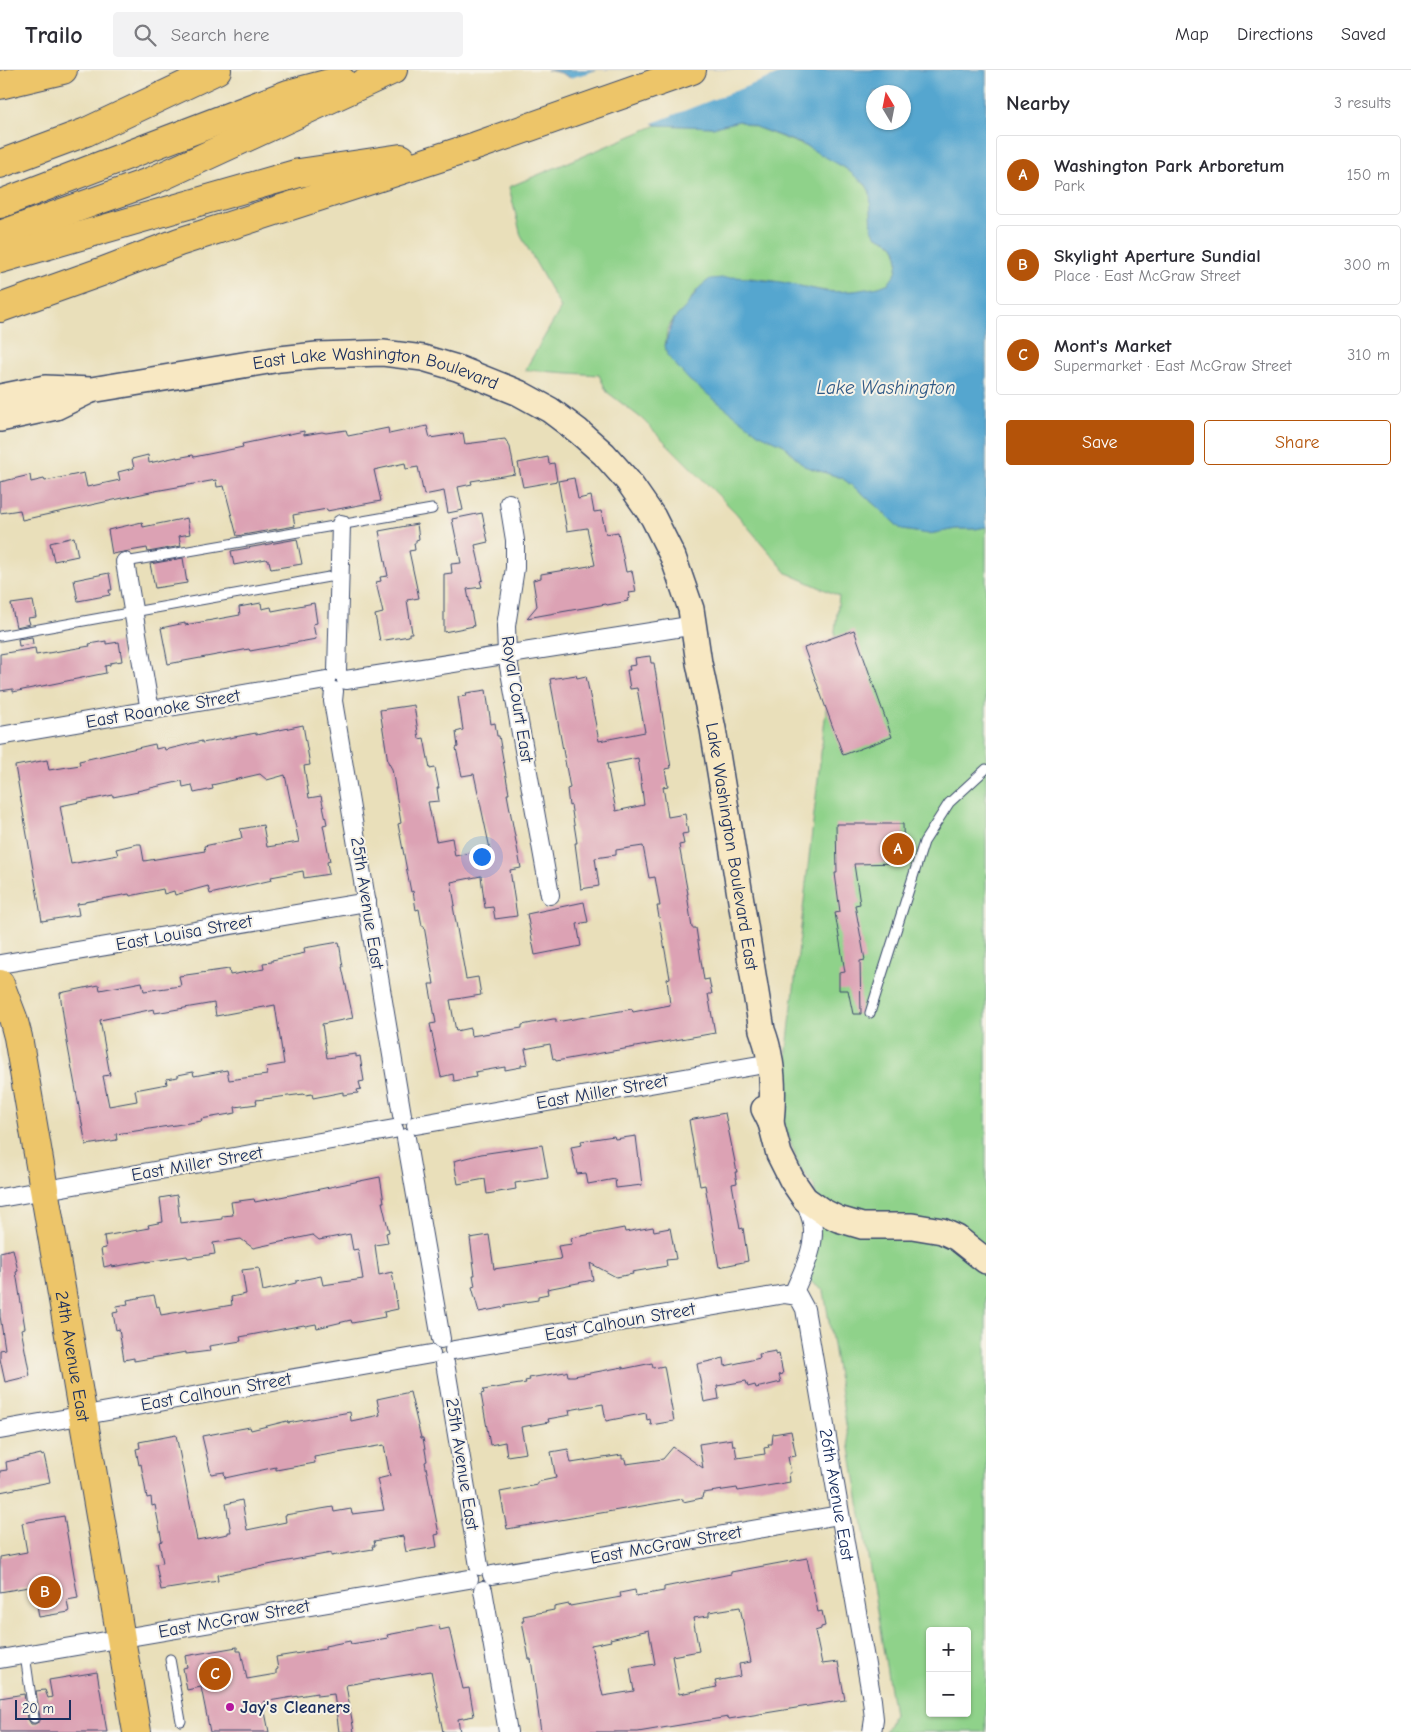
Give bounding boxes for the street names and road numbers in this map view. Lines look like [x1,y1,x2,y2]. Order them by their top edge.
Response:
street label: East Lake Washington Boulevard [251,342,501,394]
street label: Royal Court East [497,634,538,765]
street label: East Roanoke Street [84,685,242,733]
street label: Lake Washington Boulevard East [701,721,763,972]
street label: 25th Avenue East [346,835,388,971]
street label: East Louisa Street [114,911,255,955]
street label: East Miller Street [535,1070,670,1114]
street label: East Miller Street [130,1142,265,1186]
street label: 24th Avenue East [51,1289,94,1424]
street label: East Calhoun Street [543,1298,698,1346]
street label: East Calhoun Street [139,1368,294,1416]
street label: 25th Avenue East [441,1396,483,1532]
street label: 26th Avenue East [815,1427,859,1563]
street label: East McGraw Street [589,1521,744,1569]
street label: East McGraw Street [157,1595,312,1643]

